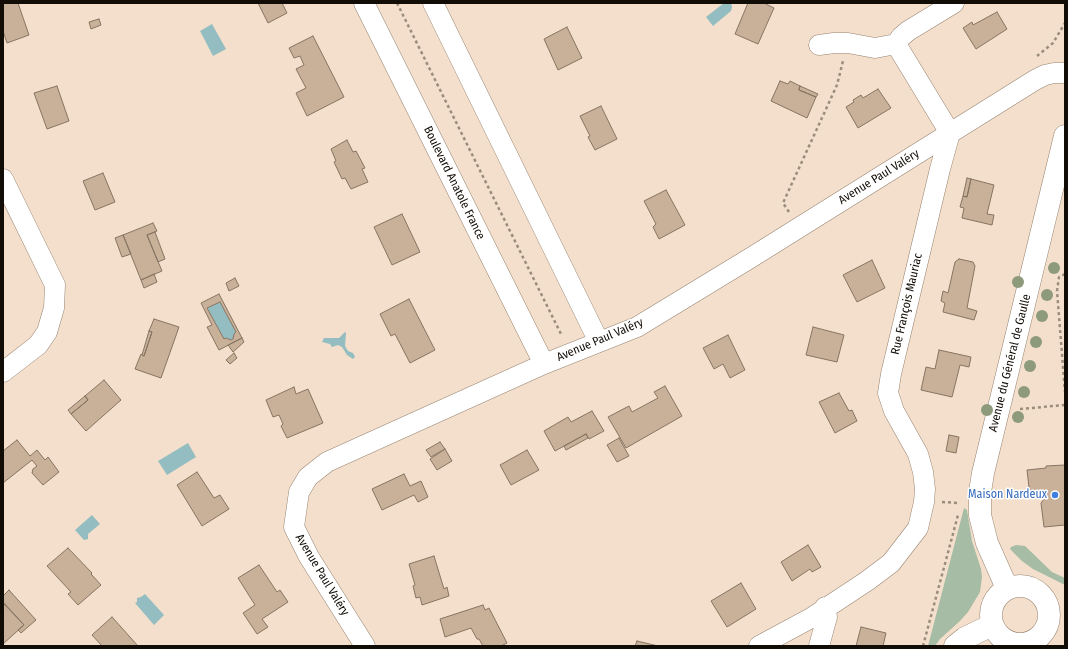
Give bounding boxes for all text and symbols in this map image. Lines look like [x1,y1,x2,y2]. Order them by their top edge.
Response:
street label: Boulevard Anatole France [420,124,488,242]
street label: Avenue Paul Valéry [836,146,922,208]
street label: Rue François Mauriac [888,252,926,356]
street label: Avenue du Général de Gaulle [986,293,1034,433]
street label: Avenue Paul Valéry [555,315,645,365]
place label: Maison Nardeux [968,488,1047,502]
marker: Maison Nardeux [1050,490,1060,500]
street label: Avenue Paul Valéry [292,532,352,618]

